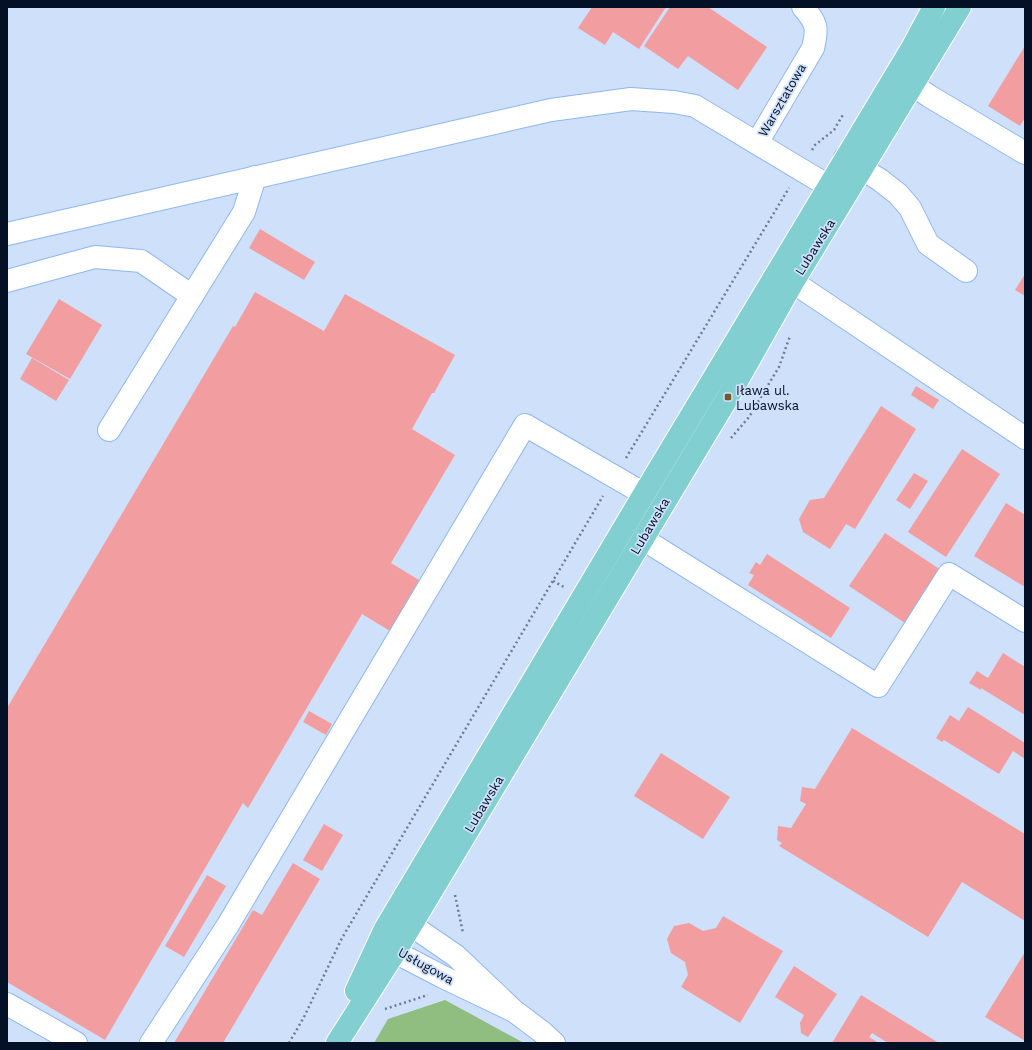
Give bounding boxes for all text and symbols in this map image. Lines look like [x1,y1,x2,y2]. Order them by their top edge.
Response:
street label: Warsztatowa [755,60,809,139]
street label: Lubawska [792,216,838,278]
place label: Iława ul. Lubawska [736,383,800,413]
marker: Iława ul. Lubawska [723,392,733,402]
street label: Lubawska [627,495,673,557]
street label: Lubawska [461,773,507,835]
street label: Usługowa [396,945,457,988]

